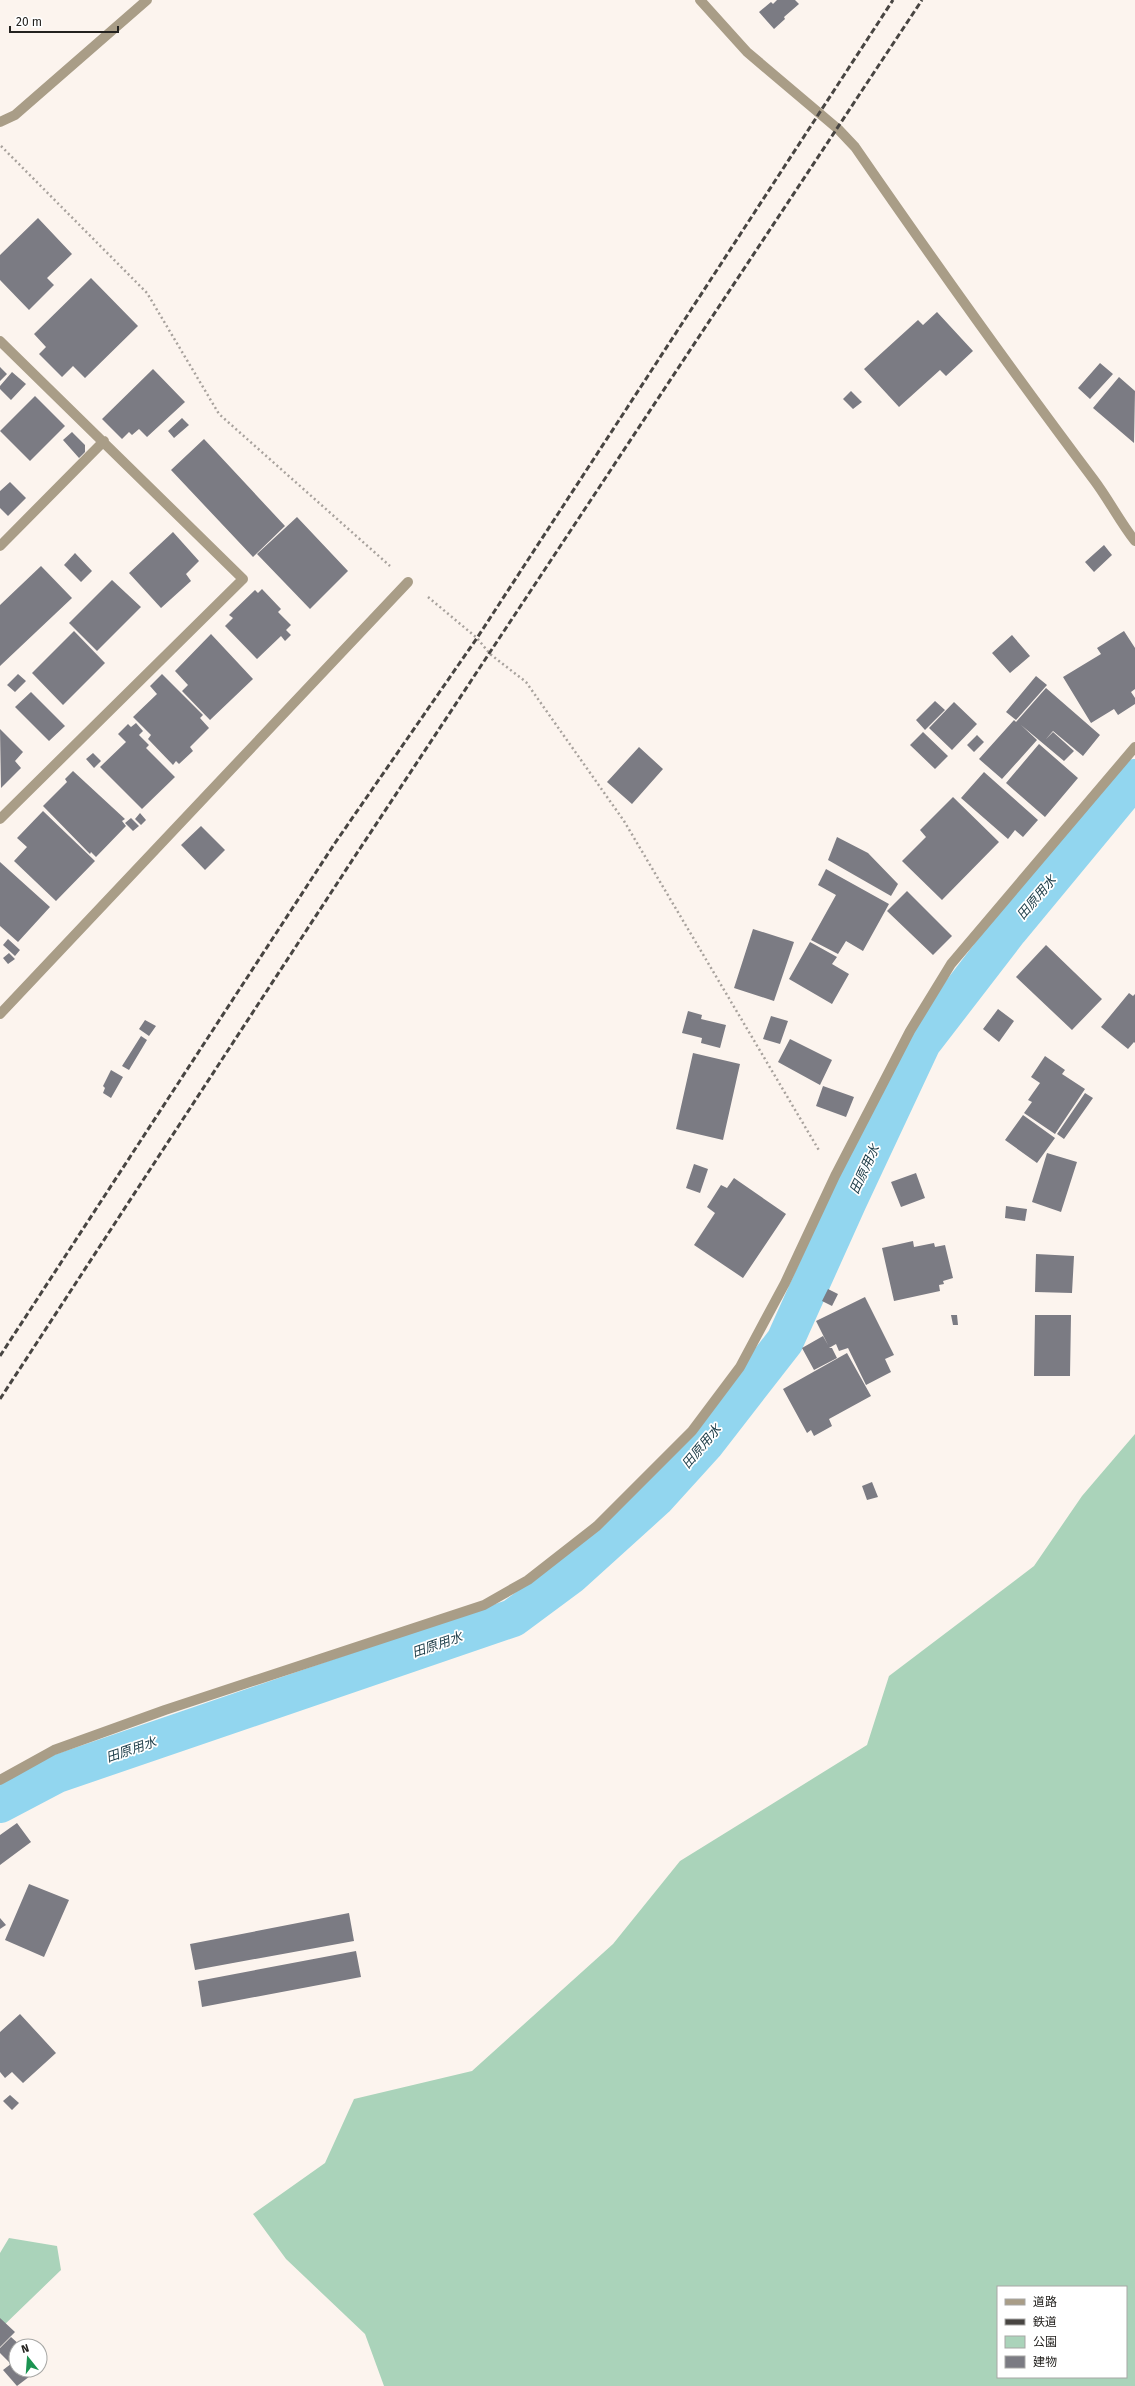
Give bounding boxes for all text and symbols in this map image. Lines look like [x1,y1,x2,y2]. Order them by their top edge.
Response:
scale bar [10,8,118,34]
text: 20 m [16,15,42,29]
water label: 田原用水 [1014,871,1060,922]
water label: 田原用水 [847,1141,883,1196]
water label: 田原用水 [679,1420,725,1471]
water label: 田原用水 [410,1628,466,1660]
water label: 田原用水 [104,1733,160,1765]
legend [997,2286,1127,2378]
text: 道路 [1033,2295,1057,2309]
text: 鉄道 [1033,2315,1057,2329]
text: 公園 [1033,2335,1057,2349]
north arrow [8,2338,48,2378]
text: N [20,2342,31,2356]
text: 建物 [1033,2355,1057,2369]

